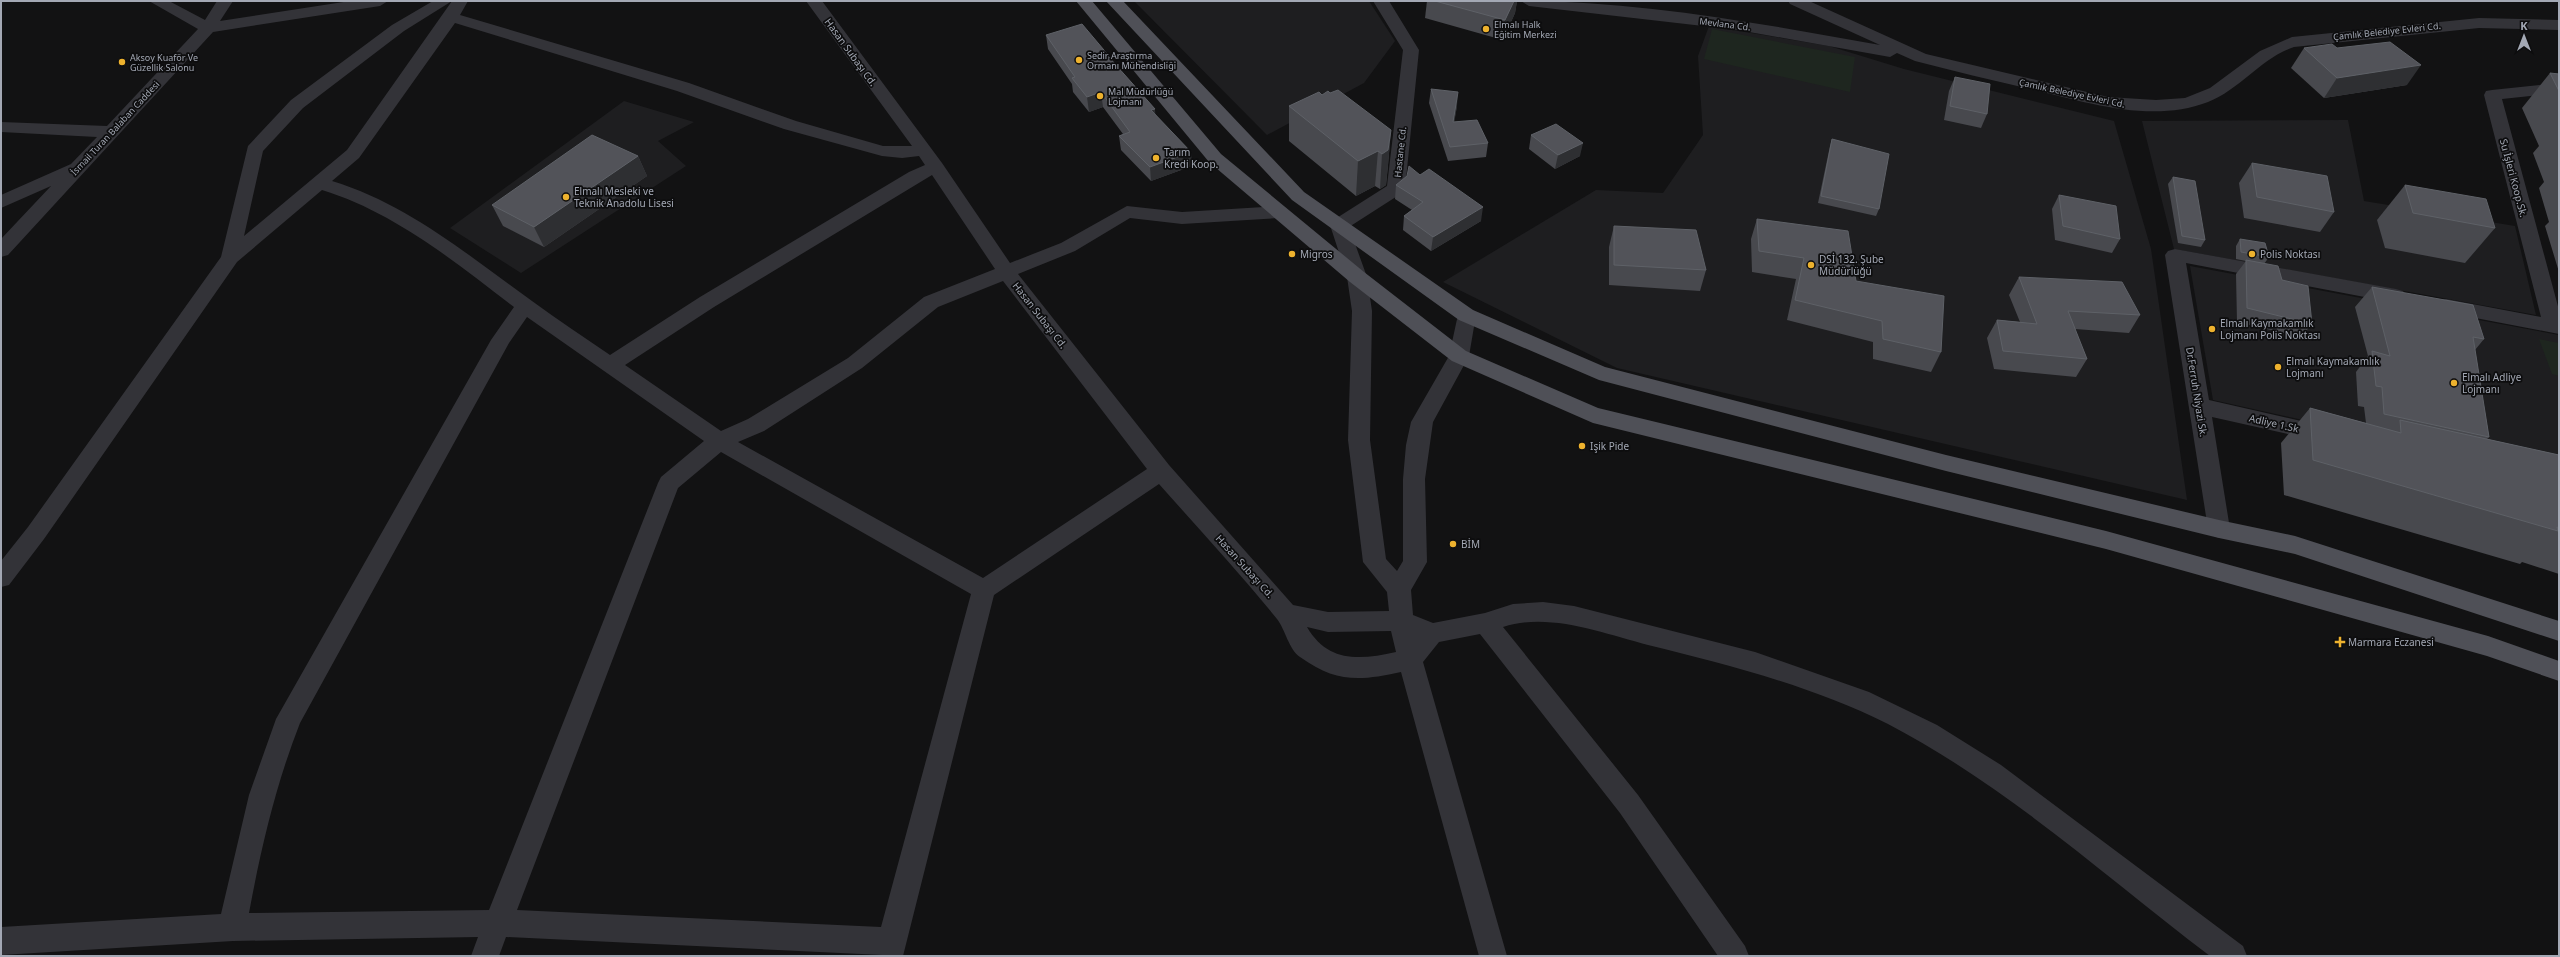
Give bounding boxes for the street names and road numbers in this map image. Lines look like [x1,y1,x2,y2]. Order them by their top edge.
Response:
street label: Mevlana Cd. [1699,14,1751,34]
street label: Hasan Subaşı Cd. [822,15,880,89]
street label: Çamlık Belediye Evleri Cd. [2333,19,2441,43]
street label: Çamlık Belediye Evleri Cd. [2018,75,2126,111]
street label: İsmail Turan Balaban Caddesi [68,78,162,178]
street label: Hastane Cd. [1391,126,1409,178]
street label: Su İşleri Koop.Sk. [2497,137,2531,219]
street label: Hasan Subaşı Cd. [1010,279,1070,351]
street label: Dr.Ferruh Niyazi Sk. [2183,346,2211,438]
street label: Adliye 1.Sk [2248,411,2301,436]
street label: Hasan Subaşı Cd. [1213,531,1277,601]

